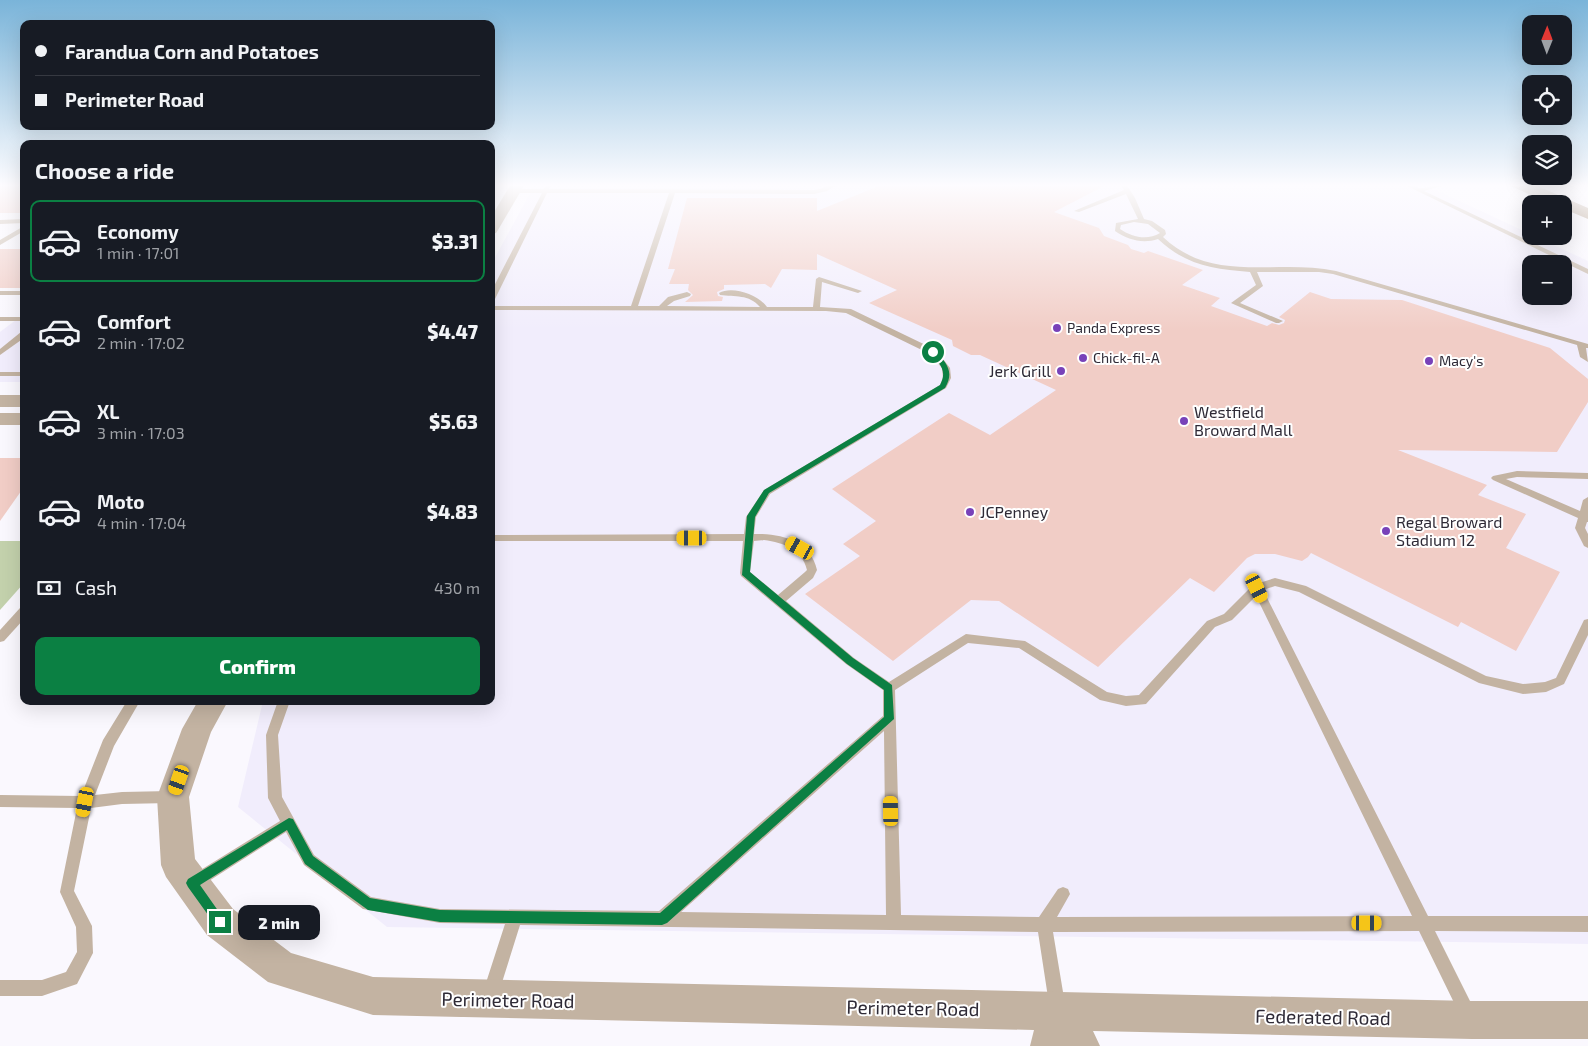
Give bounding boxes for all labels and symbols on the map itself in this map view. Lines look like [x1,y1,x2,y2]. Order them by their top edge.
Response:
north arrow [1522,15,1572,65]
place label: Panda Express [1067,319,1160,336]
marker: Panda Express [1051,322,1063,334]
route start [922,341,944,363]
place label: Chick-fil-A [1093,349,1160,366]
marker: Chick-fil-A [1077,352,1089,364]
place label: Macy's [1439,352,1483,369]
marker: Macy's [1423,355,1435,367]
place label: Jerk Grill [989,361,1051,380]
marker: Jerk Grill [1055,365,1067,377]
place label: Westfield Broward Mall [1194,402,1293,439]
marker: Westfield Broward Mall [1178,415,1190,427]
place label: JCPenney [980,502,1049,521]
marker: JCPenney [964,506,976,518]
place label: Regal Broward Stadium 12 [1396,512,1502,549]
marker: Regal Broward Stadium 12 [1380,525,1392,537]
car [677,531,707,546]
car [783,534,816,562]
car [1243,571,1270,605]
car [167,763,190,797]
car [74,786,95,818]
car [883,796,898,826]
callout: 2 min [238,904,320,940]
route end [209,911,231,933]
car [1352,916,1382,931]
street label: Perimeter Road [441,987,575,1012]
street label: Perimeter Road [846,995,980,1020]
street label: Federated Road [1255,1004,1391,1029]

